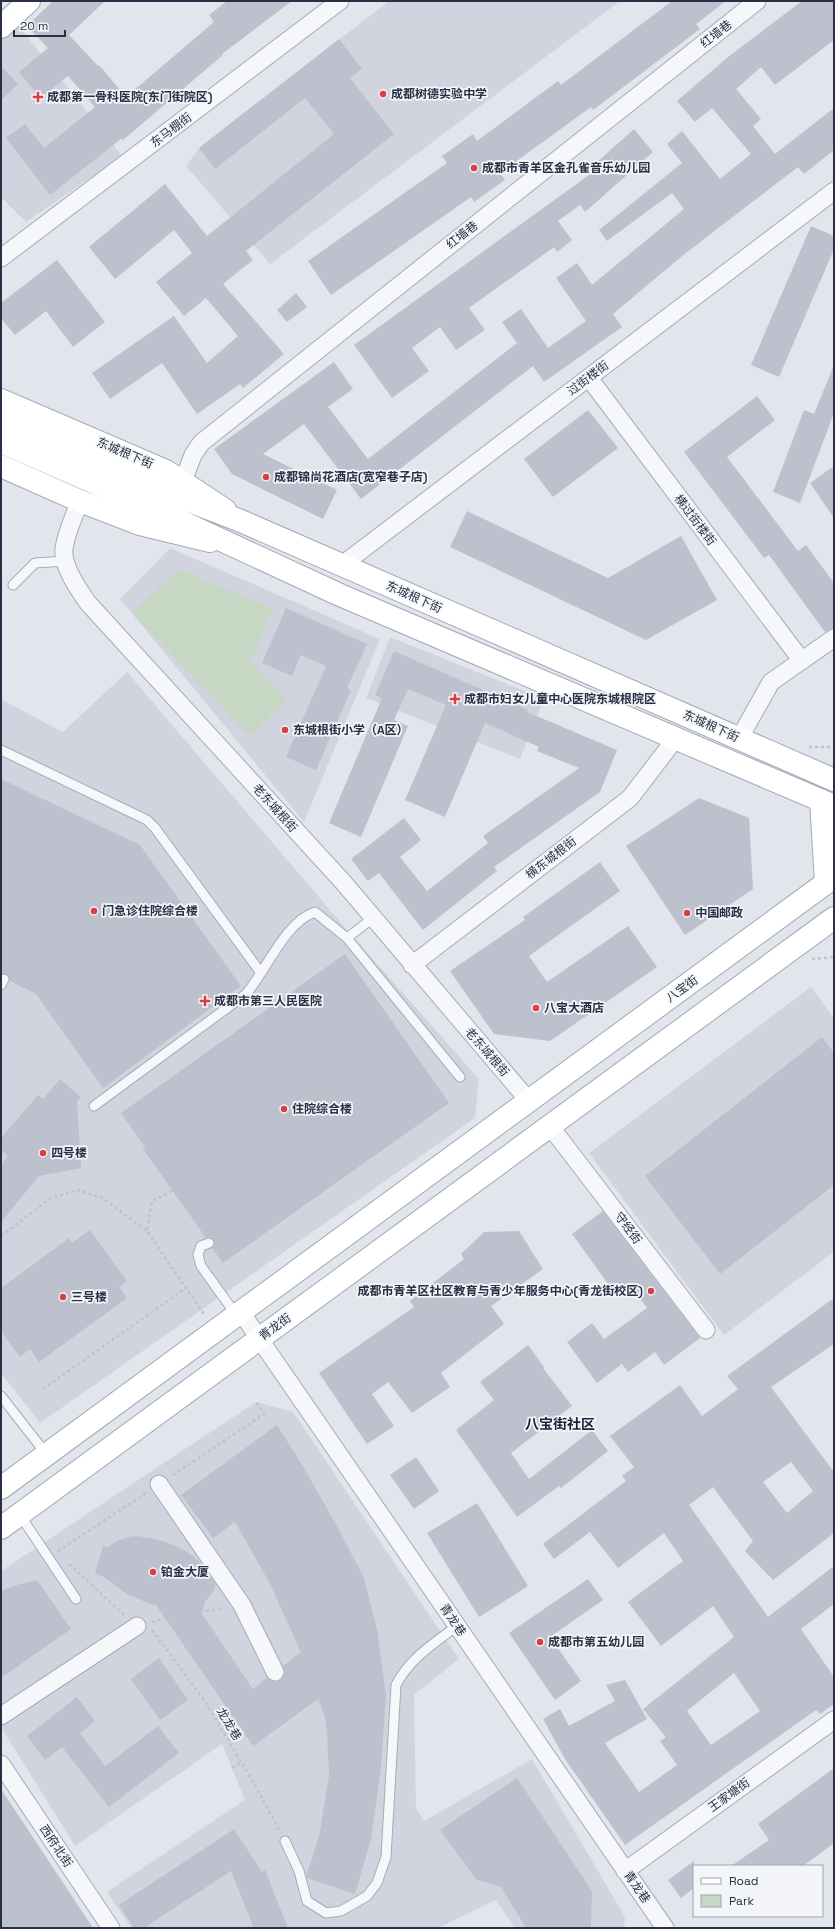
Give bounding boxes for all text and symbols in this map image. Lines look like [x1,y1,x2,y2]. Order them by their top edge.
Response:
scale bar [14,12,65,38]
street label: 红墙巷 [697,17,735,51]
text: 20 m [20,18,48,34]
place label: 成都树德实验中学 [391,86,487,102]
place label: 成都第一骨科医院(东门街院区) [47,89,213,105]
marker: 成都树德实验中学 [378,89,388,99]
marker: 成都第一骨科医院(东门街院区) [32,91,44,103]
street label: 东马棚街 [147,109,195,151]
place label: 成都市青羊区金孔雀音乐幼儿园 [482,160,650,176]
marker: 成都市青羊区金孔雀音乐幼儿园 [469,163,479,173]
street label: 红墙巷 [443,218,481,252]
street label: 过街楼街 [564,357,612,399]
street label: 东城根下街 [94,434,156,472]
place label: 成都锦尚花酒店(宽窄巷子店) [274,469,428,485]
marker: 成都锦尚花酒店(宽窄巷子店) [261,472,271,482]
street label: 横过街楼街 [671,491,719,549]
street label: 东城根下街 [383,577,445,617]
place label: 成都市妇女儿童中心医院东城根院区 [464,691,656,707]
marker: 成都市妇女儿童中心医院东城根院区 [449,693,461,705]
street label: 东城根下街 [680,706,742,746]
place label: 东城根街小学（A区） [293,722,409,738]
marker: 东城根街小学（A区） [280,725,290,735]
street label: 老东城根街 [249,780,301,836]
street label: 横东城根街 [522,833,580,883]
place label: 门急诊住院综合楼 [102,903,198,919]
place label: 中国邮政 [695,905,743,921]
marker: 门急诊住院综合楼 [89,906,99,916]
marker: 中国邮政 [682,908,692,918]
street label: 八宝街 [663,972,701,1006]
place label: 成都市第三人民医院 [214,993,322,1009]
marker: 成都市第三人民医院 [199,995,211,1007]
place label: 八宝大酒店 [544,1000,604,1016]
marker: 八宝大酒店 [531,1003,541,1013]
street label: 老东城根街 [461,1024,513,1080]
place label: 住院综合楼 [292,1101,352,1117]
marker: 住院综合楼 [279,1104,289,1114]
place label: 四号楼 [51,1145,87,1161]
marker: 四号楼 [38,1148,48,1158]
street label: 守经街 [611,1209,645,1247]
place label: 成都市青羊区社区教育与青少年服务中心(青龙街校区) [358,1283,643,1299]
marker: 成都市青羊区社区教育与青少年服务中心(青龙街校区) [646,1286,656,1296]
place label: 三号楼 [71,1289,107,1305]
marker: 三号楼 [58,1292,68,1302]
street label: 青龙街 [256,1310,294,1344]
district label: 八宝街社区 [525,1415,595,1433]
place label: 铂金大厦 [161,1564,209,1580]
marker: 铂金大厦 [148,1567,158,1577]
street label: 青龙巷 [436,1601,470,1639]
place label: 成都市第五幼儿园 [548,1634,644,1650]
marker: 成都市第五幼儿园 [535,1637,545,1647]
street label: 龙龙巷 [213,1704,245,1744]
street label: 王家塘街 [705,1774,753,1816]
street label: 西府北街 [36,1822,76,1870]
legend [693,1865,823,1917]
street label: 青龙巷 [620,1868,654,1906]
text: Road [729,1873,758,1889]
text: Park [729,1893,754,1909]

